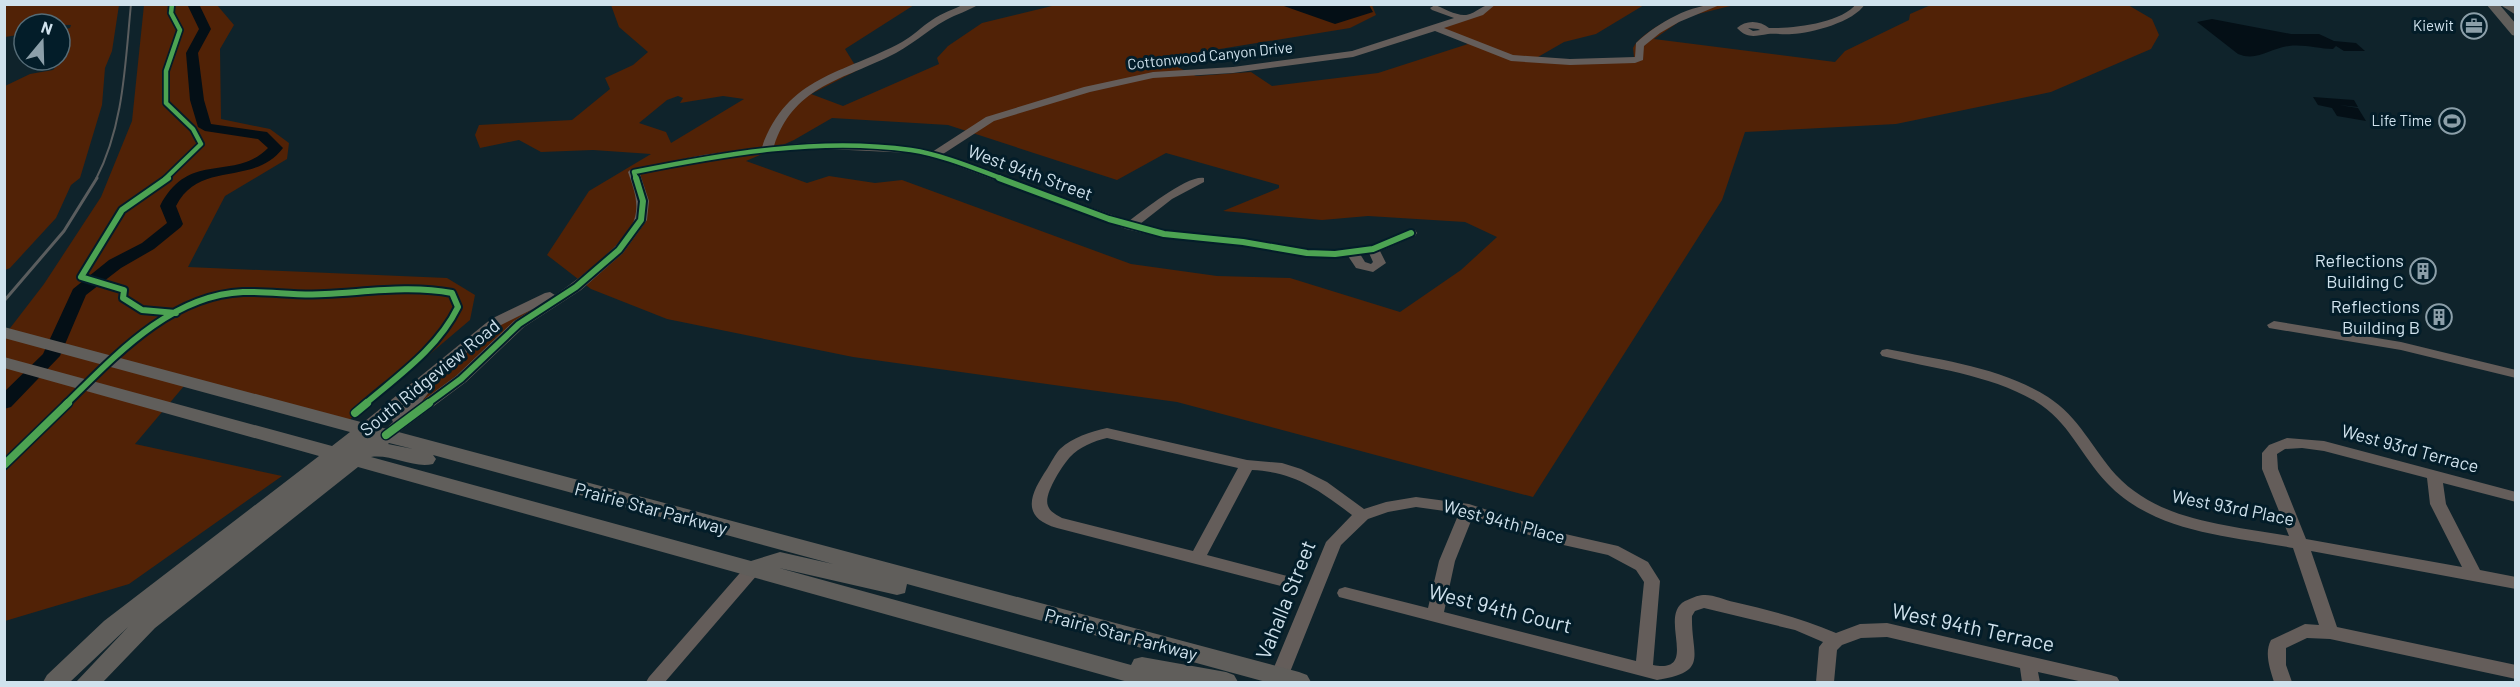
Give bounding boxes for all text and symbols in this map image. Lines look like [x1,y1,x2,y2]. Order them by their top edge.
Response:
office icon: Kiewit [2459,11,2489,41]
north arrow [12,12,72,72]
place label: Kiewit [2413,16,2454,34]
text: N [39,17,55,38]
street label: Cottonwood Canyon Drive [1126,37,1293,73]
sports icon: Life Time [2437,106,2467,136]
place label: Life Time [2372,111,2432,129]
street label: West 94th Street [965,139,1096,205]
place label: Reflections Building C [2315,249,2404,292]
building icon: Reflections Building C [2408,256,2438,286]
place label: Reflections Building B [2331,295,2420,338]
building icon: Reflections Building B [2424,302,2454,332]
street label: South Ridgeview Road [355,314,504,440]
street label: West 93rd Terrace [2339,419,2481,477]
street label: Prairie Star Parkway [572,477,730,539]
street label: West 93rd Place [2170,484,2296,530]
street label: West 94th Place [1441,494,1568,548]
street label: Vahalla Street [1249,536,1320,663]
street label: West 94th Court [1426,578,1575,637]
street label: West 94th Terrace [1890,597,2057,656]
street label: Prairie Star Parkway [1042,603,1200,665]

